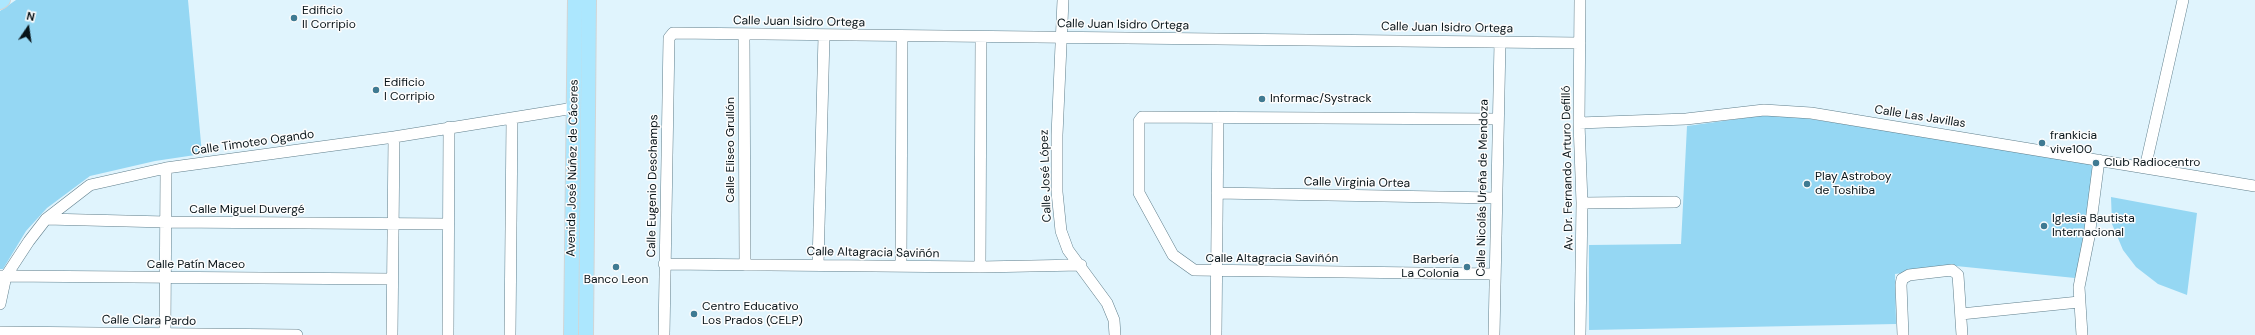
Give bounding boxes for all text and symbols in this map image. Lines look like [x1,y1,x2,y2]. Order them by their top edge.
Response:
place label: Edificio II Corripio [302,4,356,32]
north arrow [8,8,48,48]
text: N [25,9,36,24]
marker: Edificio II Corripio [289,13,299,23]
street label: Calle Juan Isidro Ortega [733,14,865,30]
street label: Calle Juan Isidro Ortega [1057,17,1189,33]
street label: Calle Juan Isidro Ortega [1381,20,1513,36]
place label: Edificio I Corripio [384,76,435,104]
street label: Avenida José Núñez de Cáceres [564,79,582,257]
marker: Edificio I Corripio [371,85,381,95]
street label: Av. Dr. Fernando Arturo Defilló [1559,85,1577,251]
place label: Informac/Systrack [1270,92,1372,106]
marker: Informac/Systrack [1257,94,1267,104]
street label: Calle Eliseo Grullón [724,97,738,203]
street label: Calle Nicolás Ureña de Mendoza [1474,99,1492,277]
street label: Calle Las Javillas [1873,103,1967,131]
street label: Calle Eugenio Deschamps [645,114,661,258]
street label: Calle Timoteo Ogando [191,127,315,159]
street label: Calle José López [1037,129,1055,223]
place label: frankicia vive100 [2050,129,2097,157]
marker: frankicia vive100 [2037,138,2047,148]
place label: Club Radiocentro [2104,156,2200,170]
marker: Club Radiocentro [2091,158,2101,168]
place label: Play Astroboy de Toshiba [1815,170,1891,198]
street label: Calle Virginia Ortea [1304,175,1410,191]
marker: Play Astroboy de Toshiba [1802,179,1812,189]
street label: Calle Miguel Duvergé [189,203,305,217]
place label: Iglesia Bautista Internacional [2052,212,2135,240]
marker: Iglesia Bautista Internacional [2039,221,2049,231]
street label: Calle Altagracia Saviñón [806,245,940,261]
street label: Calle Altagracia Saviñón [1206,252,1338,266]
place label: Barbería La Colonia [1401,253,1459,281]
street label: Calle Patín Maceo [147,258,245,272]
marker: Banco Leon [611,262,621,272]
marker: Barbería La Colonia [1462,262,1472,272]
place label: Banco Leon [584,273,648,287]
place label: Centro Educativo Los Prados (CELP) [702,300,803,328]
marker: Centro Educativo Los Prados (CELP) [689,309,699,319]
street label: Calle Clara Pardo [102,313,196,329]

